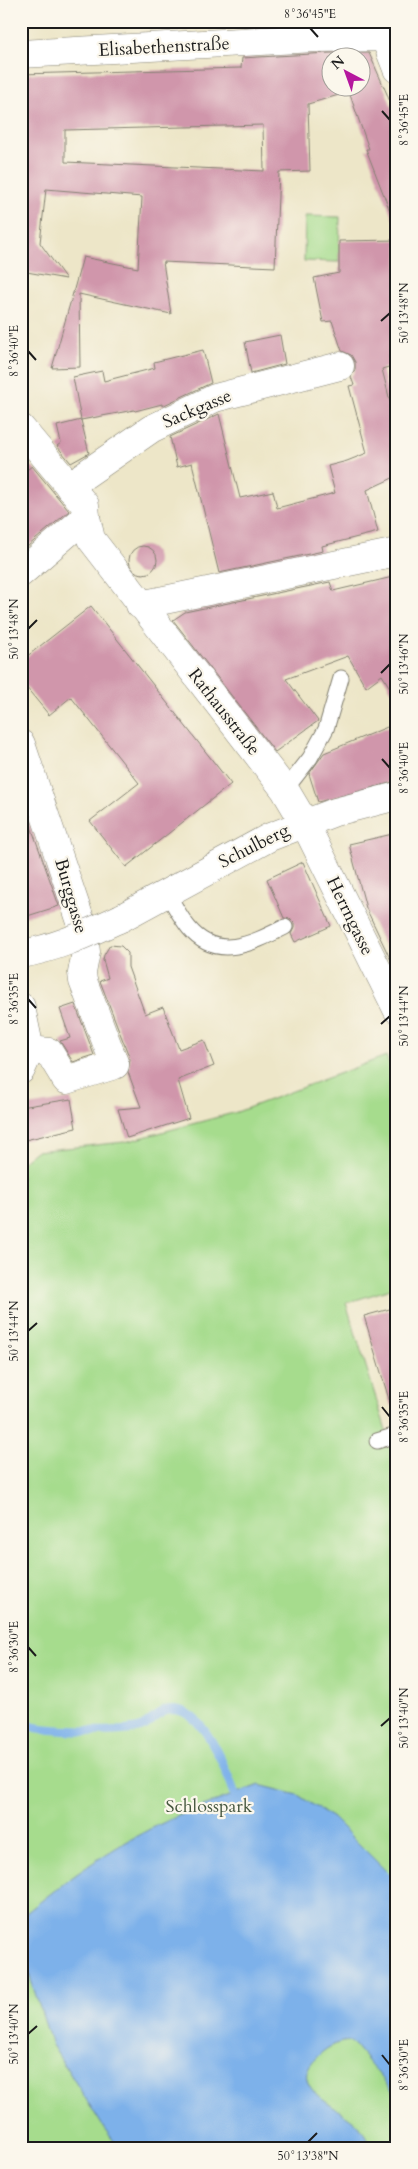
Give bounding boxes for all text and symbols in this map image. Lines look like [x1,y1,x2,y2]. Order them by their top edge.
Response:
text: 8°36'45"E [284,6,336,22]
street label: Elisabethenstraße [98,31,230,63]
north arrow [320,48,370,98]
text: N [327,51,349,74]
text: 8°36'45"E [396,94,412,146]
text: 50°13'48"N [396,282,412,343]
text: 8°36'40"E [6,325,22,377]
street label: Sackgasse [159,383,235,435]
text: 50°13'48"N [6,598,22,659]
text: 50°13'46"N [396,633,412,694]
street label: Rathausstraße [182,663,266,761]
text: 8°36'40"E [396,742,412,794]
street label: Schulberg [214,817,294,874]
street label: Burggasse [48,856,94,936]
street label: Herrngasse [320,872,380,960]
text: 8°36'35"E [6,973,22,1025]
text: 50°13'44"N [396,985,412,1046]
text: 50°13'44"N [6,1300,22,1361]
text: 8°36'35"E [396,1391,412,1443]
text: 8°36'30"E [6,1621,22,1673]
text: 50°13'40"N [396,1687,412,1748]
park label: Schlosspark [165,1794,253,1819]
text: 50°13'40"N [6,2003,22,2064]
text: 8°36'30"E [396,2039,412,2091]
text: 50°13'38"N [278,2148,339,2164]

